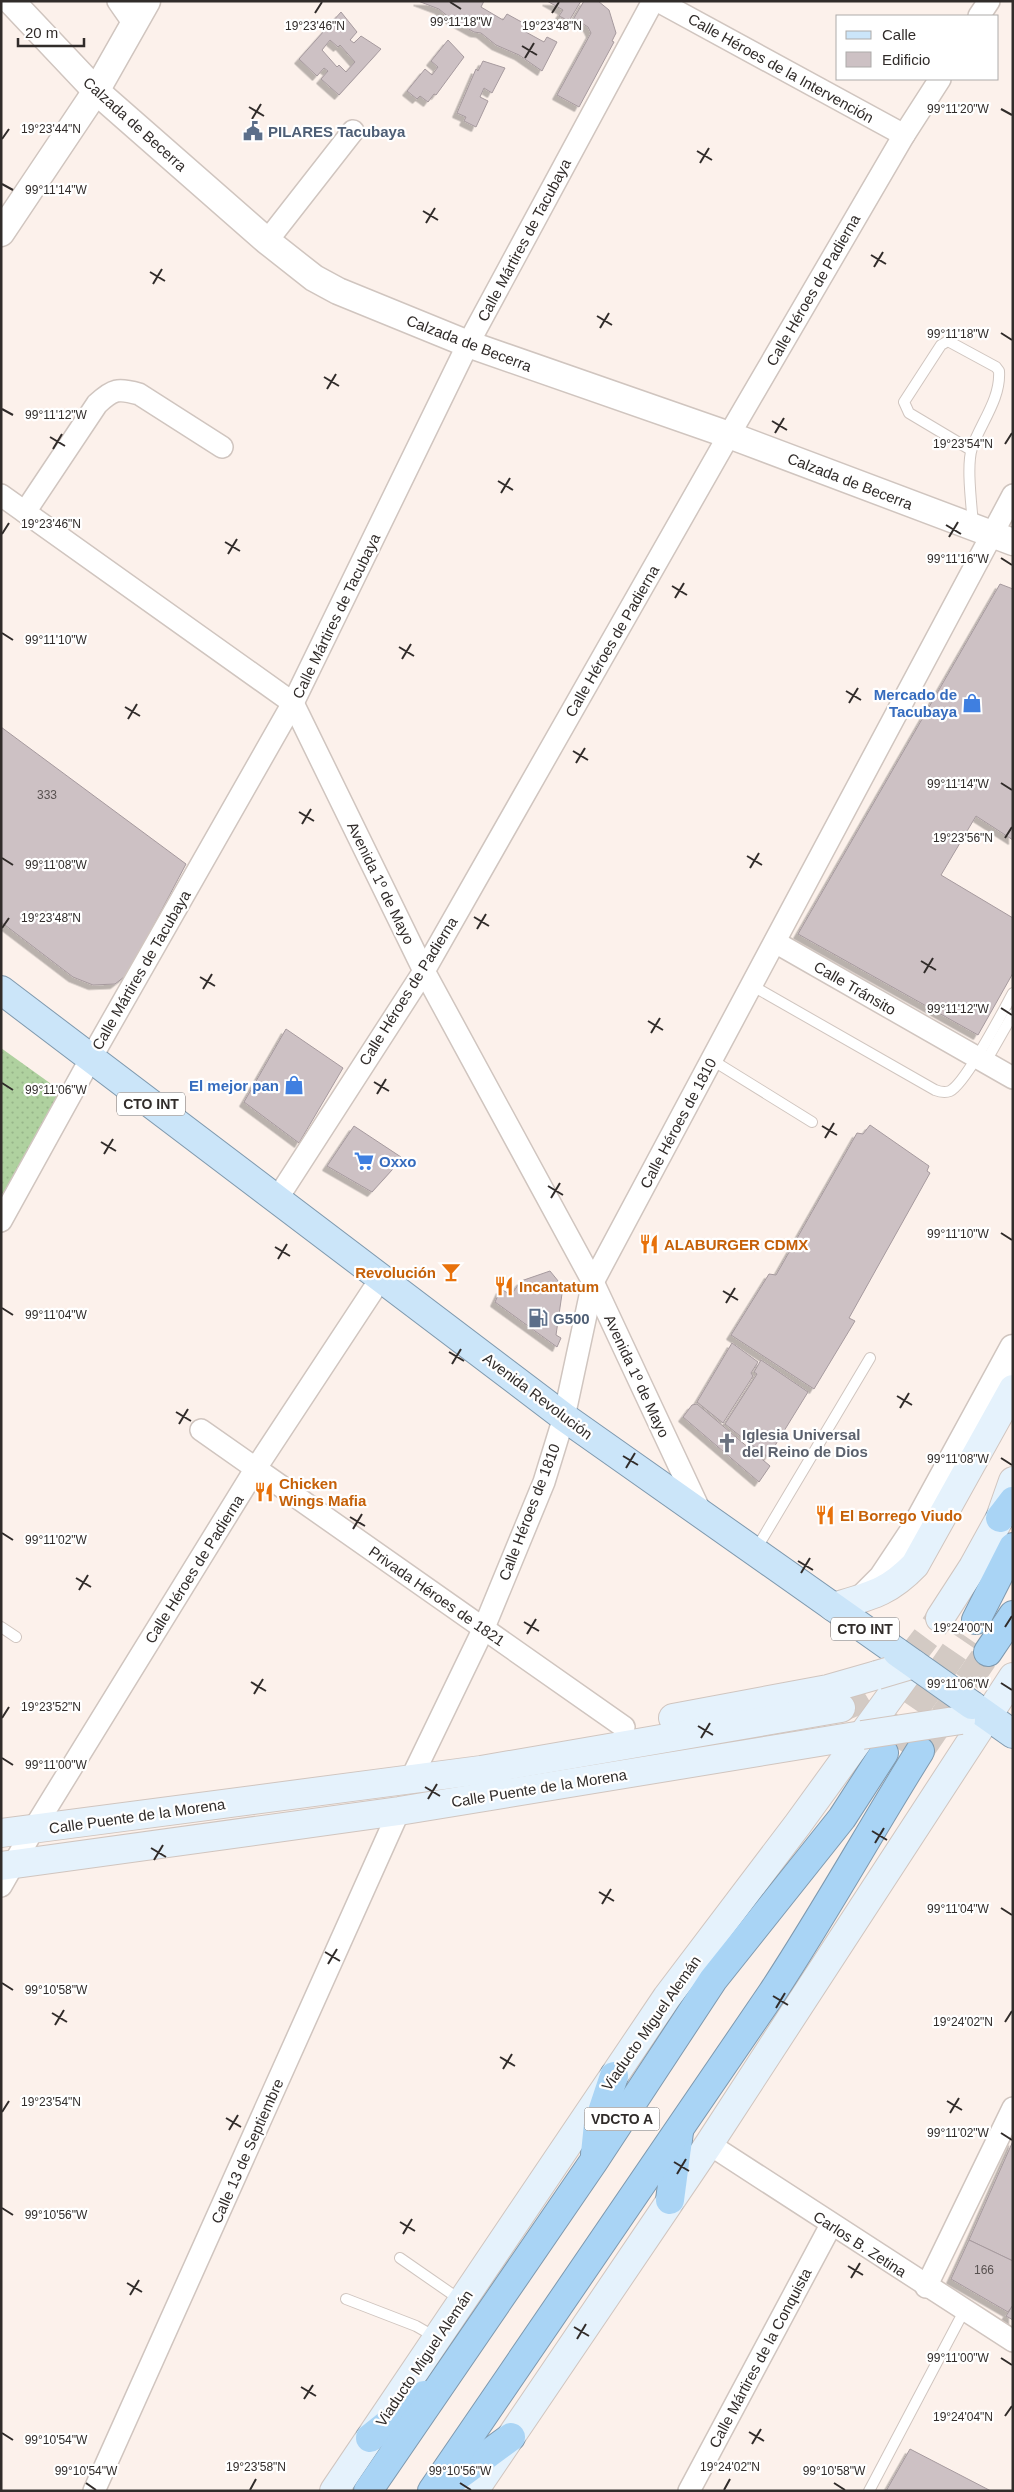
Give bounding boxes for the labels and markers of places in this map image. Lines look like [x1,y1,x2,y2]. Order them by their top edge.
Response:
public building icon: PILARES Tacubaya [242,120,264,142]
place label: PILARES Tacubaya [268,123,406,140]
place label: Mercado de Tacubaya [874,686,958,720]
shop icon: Mercado de Tacubaya [961,692,983,714]
shop icon: El mejor pan [283,1074,305,1096]
place label: El mejor pan [189,1077,279,1094]
supermarket icon: Oxxo [353,1150,375,1172]
place label: Oxxo [379,1153,417,1170]
restaurant icon: ALABURGER CDMX [638,1233,660,1255]
place label: ALABURGER CDMX [664,1236,808,1253]
bar icon: Revolución [440,1261,462,1283]
place label: Revolución [355,1264,436,1281]
restaurant icon: Incantatum [493,1275,515,1297]
place label: Incantatum [519,1278,599,1295]
fuel station icon: G500 [527,1307,549,1329]
place label: G500 [553,1310,590,1327]
place label: Iglesia Universal del Reino de Dios [742,1426,868,1460]
church icon: Iglesia Universal del Reino de Dios [716,1432,738,1454]
place label: Chicken Wings Mafia [279,1475,367,1509]
restaurant icon: Chicken Wings Mafia [253,1481,275,1503]
restaurant icon: El Borrego Viudo [814,1504,836,1526]
place label: El Borrego Viudo [840,1507,962,1524]

